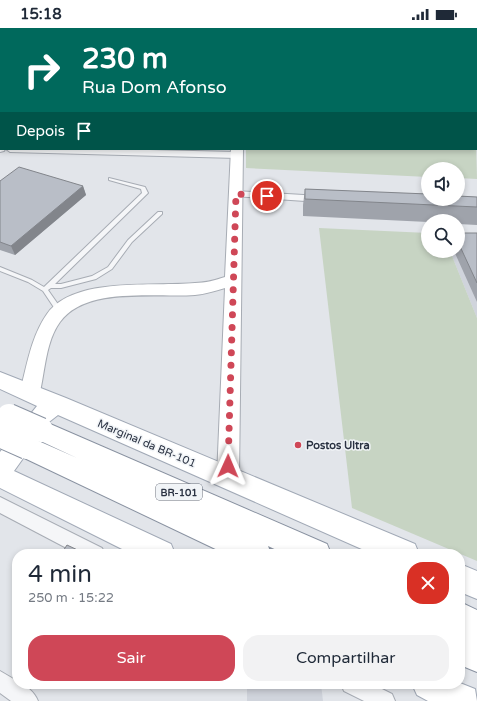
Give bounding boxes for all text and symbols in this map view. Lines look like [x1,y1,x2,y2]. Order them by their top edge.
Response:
text: 15:18 [20,5,62,23]
text: 230 m [82,42,168,76]
icon: right [16,44,68,96]
text: Rua Dom Afonso [82,76,227,98]
icon: arrive [73,120,95,142]
text: Depois [16,122,65,140]
map controls [421,162,465,258]
button: sound [421,162,465,206]
pin [250,179,284,213]
icon: arrive [256,185,278,207]
button: search [421,214,465,258]
street label: Marginal da BR-101 [96,417,198,470]
place label: Postos Ultra [306,439,370,452]
marker: Postos Ultra [293,440,303,450]
position arrow [207,445,249,487]
road number: BR-101 [156,484,202,500]
text: 4 min [28,560,92,589]
button: close [407,562,449,604]
text: 250 m · 15:22 [28,590,114,606]
button: Sair [28,635,235,681]
button: Compartilhar [243,635,449,681]

